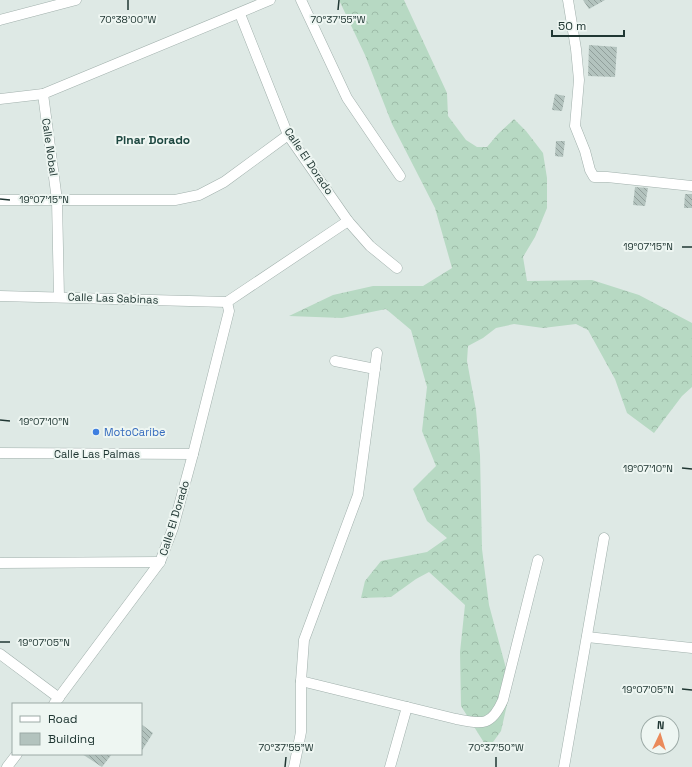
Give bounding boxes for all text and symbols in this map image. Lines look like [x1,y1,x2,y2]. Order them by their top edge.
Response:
scale bar [552,12,624,38]
text: 70°38'00"W [100,13,156,26]
text: 70°37'55"W [311,13,366,26]
text: 50 m [558,18,586,34]
street label: Calle Nobal [39,117,61,177]
street label: Calle El Dorado [281,125,337,197]
district label: Pinar Dorado [116,132,190,148]
text: 19°07'15"N [19,193,69,206]
text: 19°07'15"N [623,240,673,253]
street label: Calle Las Sabinas [67,289,159,307]
text: 19°07'10"N [19,415,69,428]
place label: MotoCaribe [104,425,166,439]
marker: MotoCaribe [91,427,101,437]
street label: Calle Las Palmas [54,447,140,461]
text: 19°07'10"N [623,462,673,475]
street label: Calle El Dorado [156,478,192,557]
text: 19°07'05"N [18,636,70,649]
text: 19°07'05"N [622,683,674,696]
legend [12,703,142,755]
text: Road [48,711,77,727]
north arrow [640,715,680,755]
text: N [657,718,665,732]
text: Building [48,731,95,747]
text: 70°37'55"W [259,741,314,754]
text: 70°37'50"W [468,741,524,754]

